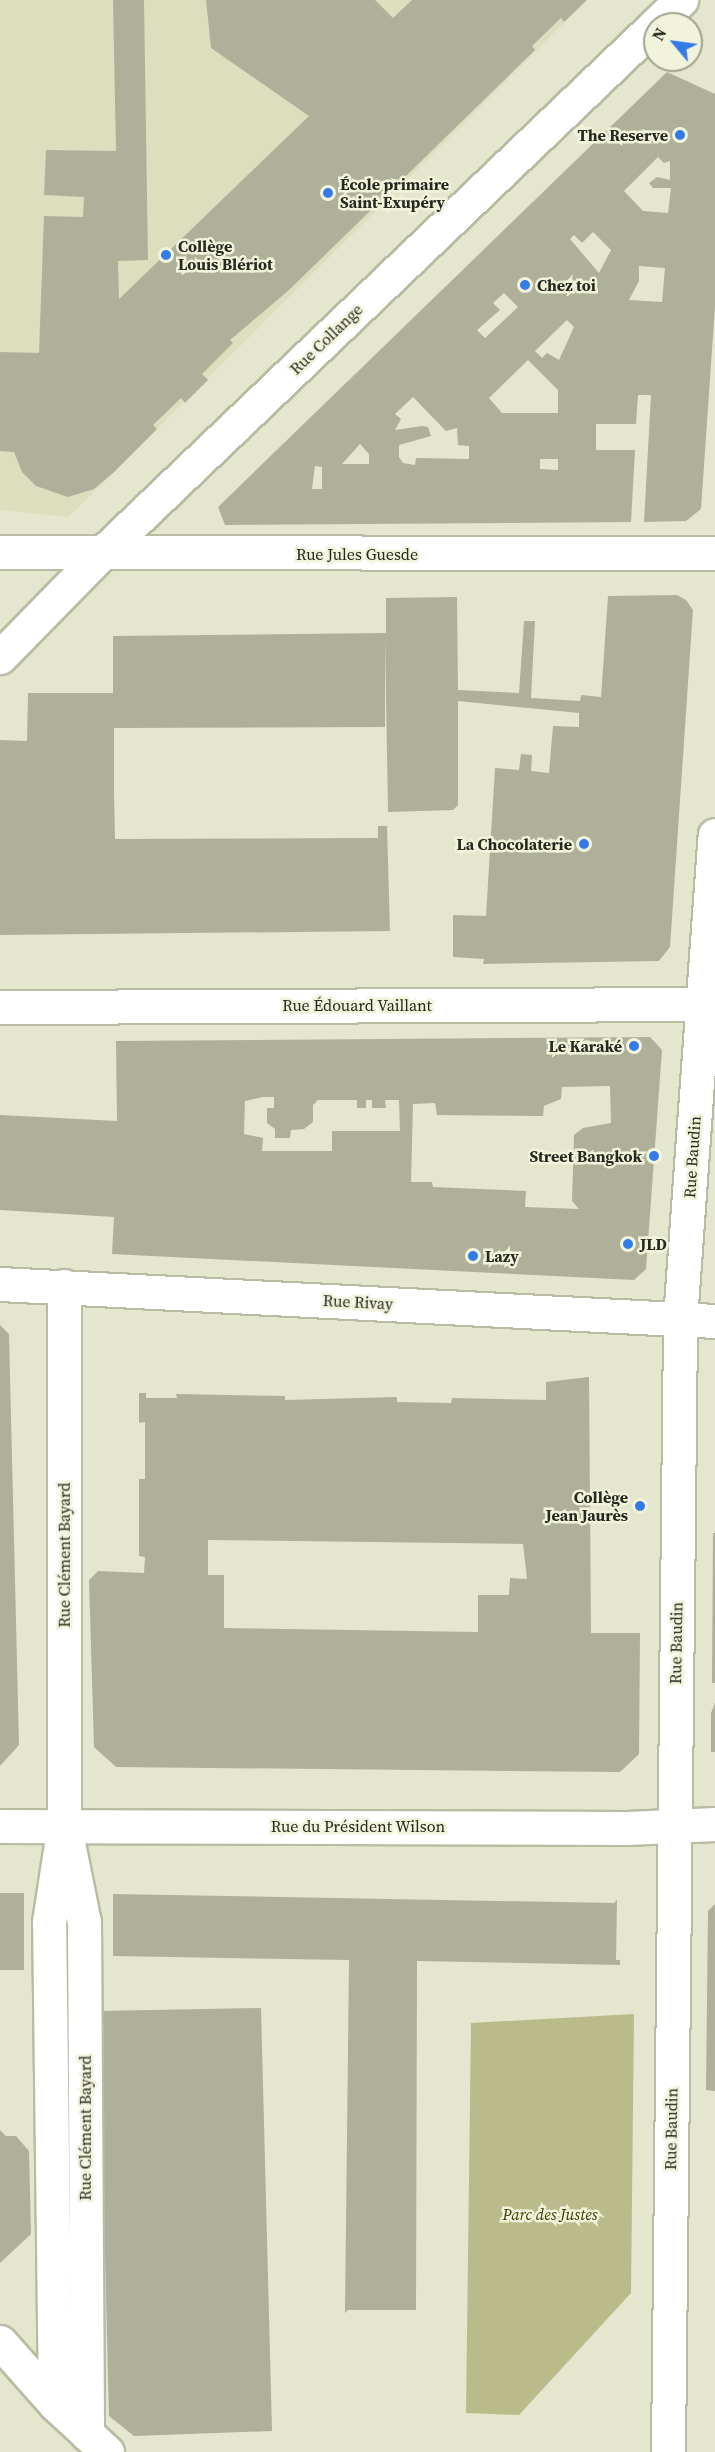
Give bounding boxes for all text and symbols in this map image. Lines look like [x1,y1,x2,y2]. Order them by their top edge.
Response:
north arrow [643,12,703,72]
text: N [647,24,671,45]
place label: The Reserve [578,125,668,145]
marker: The Reserve [673,128,687,142]
place label: École primaire Saint-Exupéry [340,174,449,212]
marker: École primaire Saint-Exupéry [321,186,335,200]
place label: Collège Louis Blériot [178,236,273,274]
marker: Collège Louis Blériot [159,248,173,262]
place label: Chez toi [537,275,596,295]
marker: Chez toi [518,278,532,292]
street label: Rue Collange [286,300,366,378]
street label: Rue Jules Guesde [296,544,418,564]
place label: La Chocolaterie [456,834,572,854]
marker: La Chocolaterie [577,837,591,851]
street label: Rue Édouard Vaillant [282,995,432,1015]
place label: Le Karaké [548,1036,622,1056]
marker: Le Karaké [627,1039,641,1053]
street label: Rue Baudin [680,1115,704,1199]
place label: Street Bangkok [530,1146,642,1166]
marker: Street Bangkok [647,1149,661,1163]
place label: JLD [640,1234,667,1254]
marker: JLD [621,1237,635,1251]
place label: Lazy [485,1246,519,1266]
marker: Lazy [466,1249,480,1263]
street label: Rue Rivay [322,1291,394,1313]
street label: Rue Clément Bayard [54,1482,74,1628]
place label: Collège Jean Jaurès [546,1487,628,1525]
marker: Collège Jean Jaurès [633,1499,647,1513]
street label: Rue Baudin [666,1602,686,1684]
street label: Rue du Président Wilson [271,1816,445,1836]
street label: Rue Clément Bayard [75,2055,95,2201]
street label: Rue Baudin [661,2088,681,2170]
park label: Parc des Justes [502,2204,598,2224]

